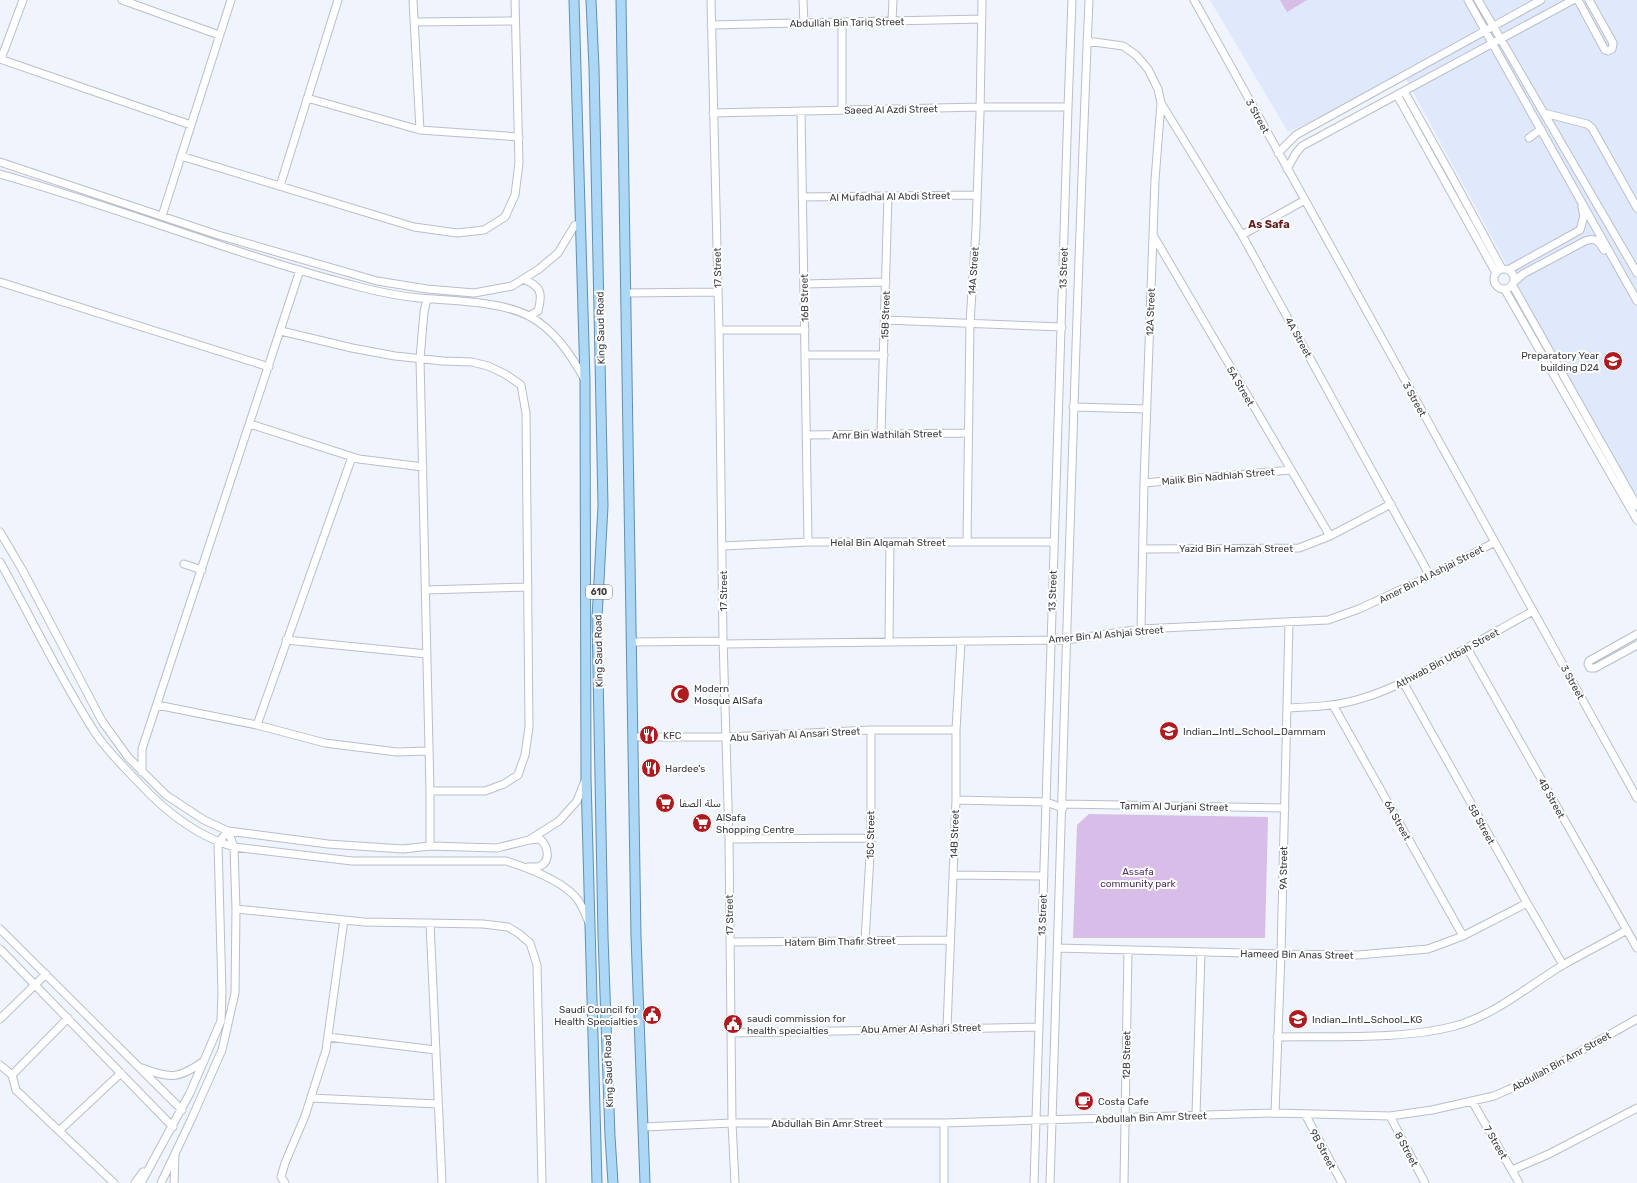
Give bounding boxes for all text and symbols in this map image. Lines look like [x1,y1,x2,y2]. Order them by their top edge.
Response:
street label: Abdullah Bin Tariq Street [790,16,905,30]
street label: 3 Street [1243,97,1271,136]
street label: Saeed Al Azdi Street [844,103,938,117]
street label: Al Mufadhal Al Abdi Street [830,190,951,204]
district label: As Safa [1248,218,1290,231]
street label: 14A Street [966,246,982,296]
street label: 17 Street [712,247,724,288]
street label: 13 Street [1057,247,1071,289]
street label: 16B Street [799,274,811,322]
street label: 12A Street [1144,288,1158,336]
street label: King Saud Road [594,291,608,364]
street label: 15B Street [879,291,893,339]
street label: 4A Street [1282,315,1314,360]
place label: Preparatory Year building D24 [1521,350,1599,374]
school or university icon: Preparatory Year building D24 [1602,350,1624,372]
street label: 5A Street [1224,365,1256,409]
street label: 3 Street [1400,380,1428,419]
street label: Amr Bin Wathilah Street [832,428,942,442]
street label: Malik Bin Nadhlah Street [1161,466,1275,488]
street label: Helal Bin Alqamah Street [830,537,946,549]
street label: Yazid Bin Hamzah Street [1179,543,1293,555]
street label: Amer Bin Al Ashjai Street [1377,543,1486,606]
street label: 13 Street [1046,570,1060,612]
street label: 17 Street [718,571,730,611]
road number: 610 [586,585,612,599]
street label: King Saud Road [592,614,606,687]
street label: Amer Bin Al Ashjai Street [1048,624,1164,646]
street label: Athwab Bin Utbah Street [1394,626,1501,691]
street label: 3 Street [1558,663,1586,702]
mosque icon: Modern Mosque AlSafa [669,683,691,705]
place label: Modern Mosque AlSafa [694,683,763,707]
school or university icon: Indian_Intl_School_Dammam [1158,720,1180,742]
restaurant icon: KFC [638,724,660,746]
street label: Abu Sariyah Al Ansari Street [730,726,861,744]
place label: Indian_Intl_School_Dammam [1183,726,1326,738]
place label: KFC [663,730,682,742]
restaurant icon: Hardee's [640,757,662,779]
place label: Hardee's [665,763,705,775]
street label: 4B Street [1535,776,1567,821]
supermarket icon: سلة الصفا [654,792,676,814]
place label: سلة الصفا [679,798,721,810]
street label: 6A Street [1381,798,1413,843]
street label: Tamim Al Jurjani Street [1120,800,1228,814]
street label: 5B Street [1465,802,1497,847]
street label: 14B Street [948,809,962,858]
street label: 15C Street [865,811,877,859]
supermarket icon: AlSafa Shopping Centre [691,812,713,834]
place label: AlSafa Shopping Centre [716,812,795,836]
street label: 9A Street [1278,846,1290,890]
park label: Assafa community park [1100,866,1177,890]
street label: 17 Street [724,894,736,935]
street label: 13 Street [1036,894,1050,936]
street label: Hatem Bim Thafir Street [784,935,896,949]
street label: Hameed Bin Anas Street [1240,948,1354,962]
place label: Saudi Council for Health Specialties [554,1004,638,1028]
public building icon: Saudi Council for Health Specialties [641,1004,663,1026]
school or university icon: Indian_Intl_School_KG [1287,1008,1309,1030]
public building icon: saudi commission for health specialties [722,1013,744,1035]
place label: saudi commission for health specialties [747,1013,846,1037]
place label: Indian_Intl_School_KG [1312,1014,1423,1026]
street label: Abu Amer Al Ashari Street [861,1022,981,1036]
street label: Abdullah Bin Amr Street [1510,1030,1613,1094]
street label: 12B Street [1121,1031,1133,1079]
street label: King Saud Road [602,1034,616,1108]
cafe icon: Costa Cafe [1073,1090,1095,1112]
place label: Costa Cafe [1098,1096,1149,1108]
street label: Abdullah Bin Amr Street [1095,1110,1207,1126]
street label: Abdullah Bin Amr Street [771,1118,883,1130]
street label: 7 Street [1481,1124,1509,1161]
street label: 9B Street [1306,1127,1338,1172]
street label: 8 Street [1392,1130,1420,1169]

